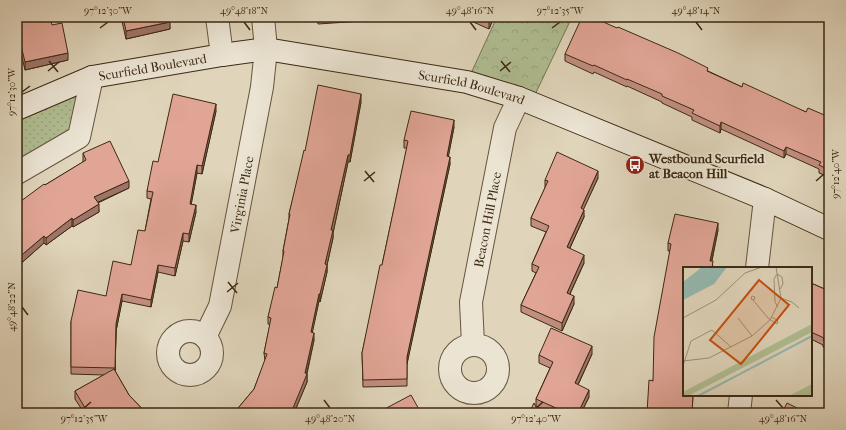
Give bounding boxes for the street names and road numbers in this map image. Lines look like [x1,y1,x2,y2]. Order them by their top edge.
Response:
street label: Scurfield Boulevard [97,50,209,83]
street label: Scurfield Boulevard [417,67,528,107]
street label: Virginia Place [226,154,256,235]
street label: Beacon Hill Place [470,170,504,269]

